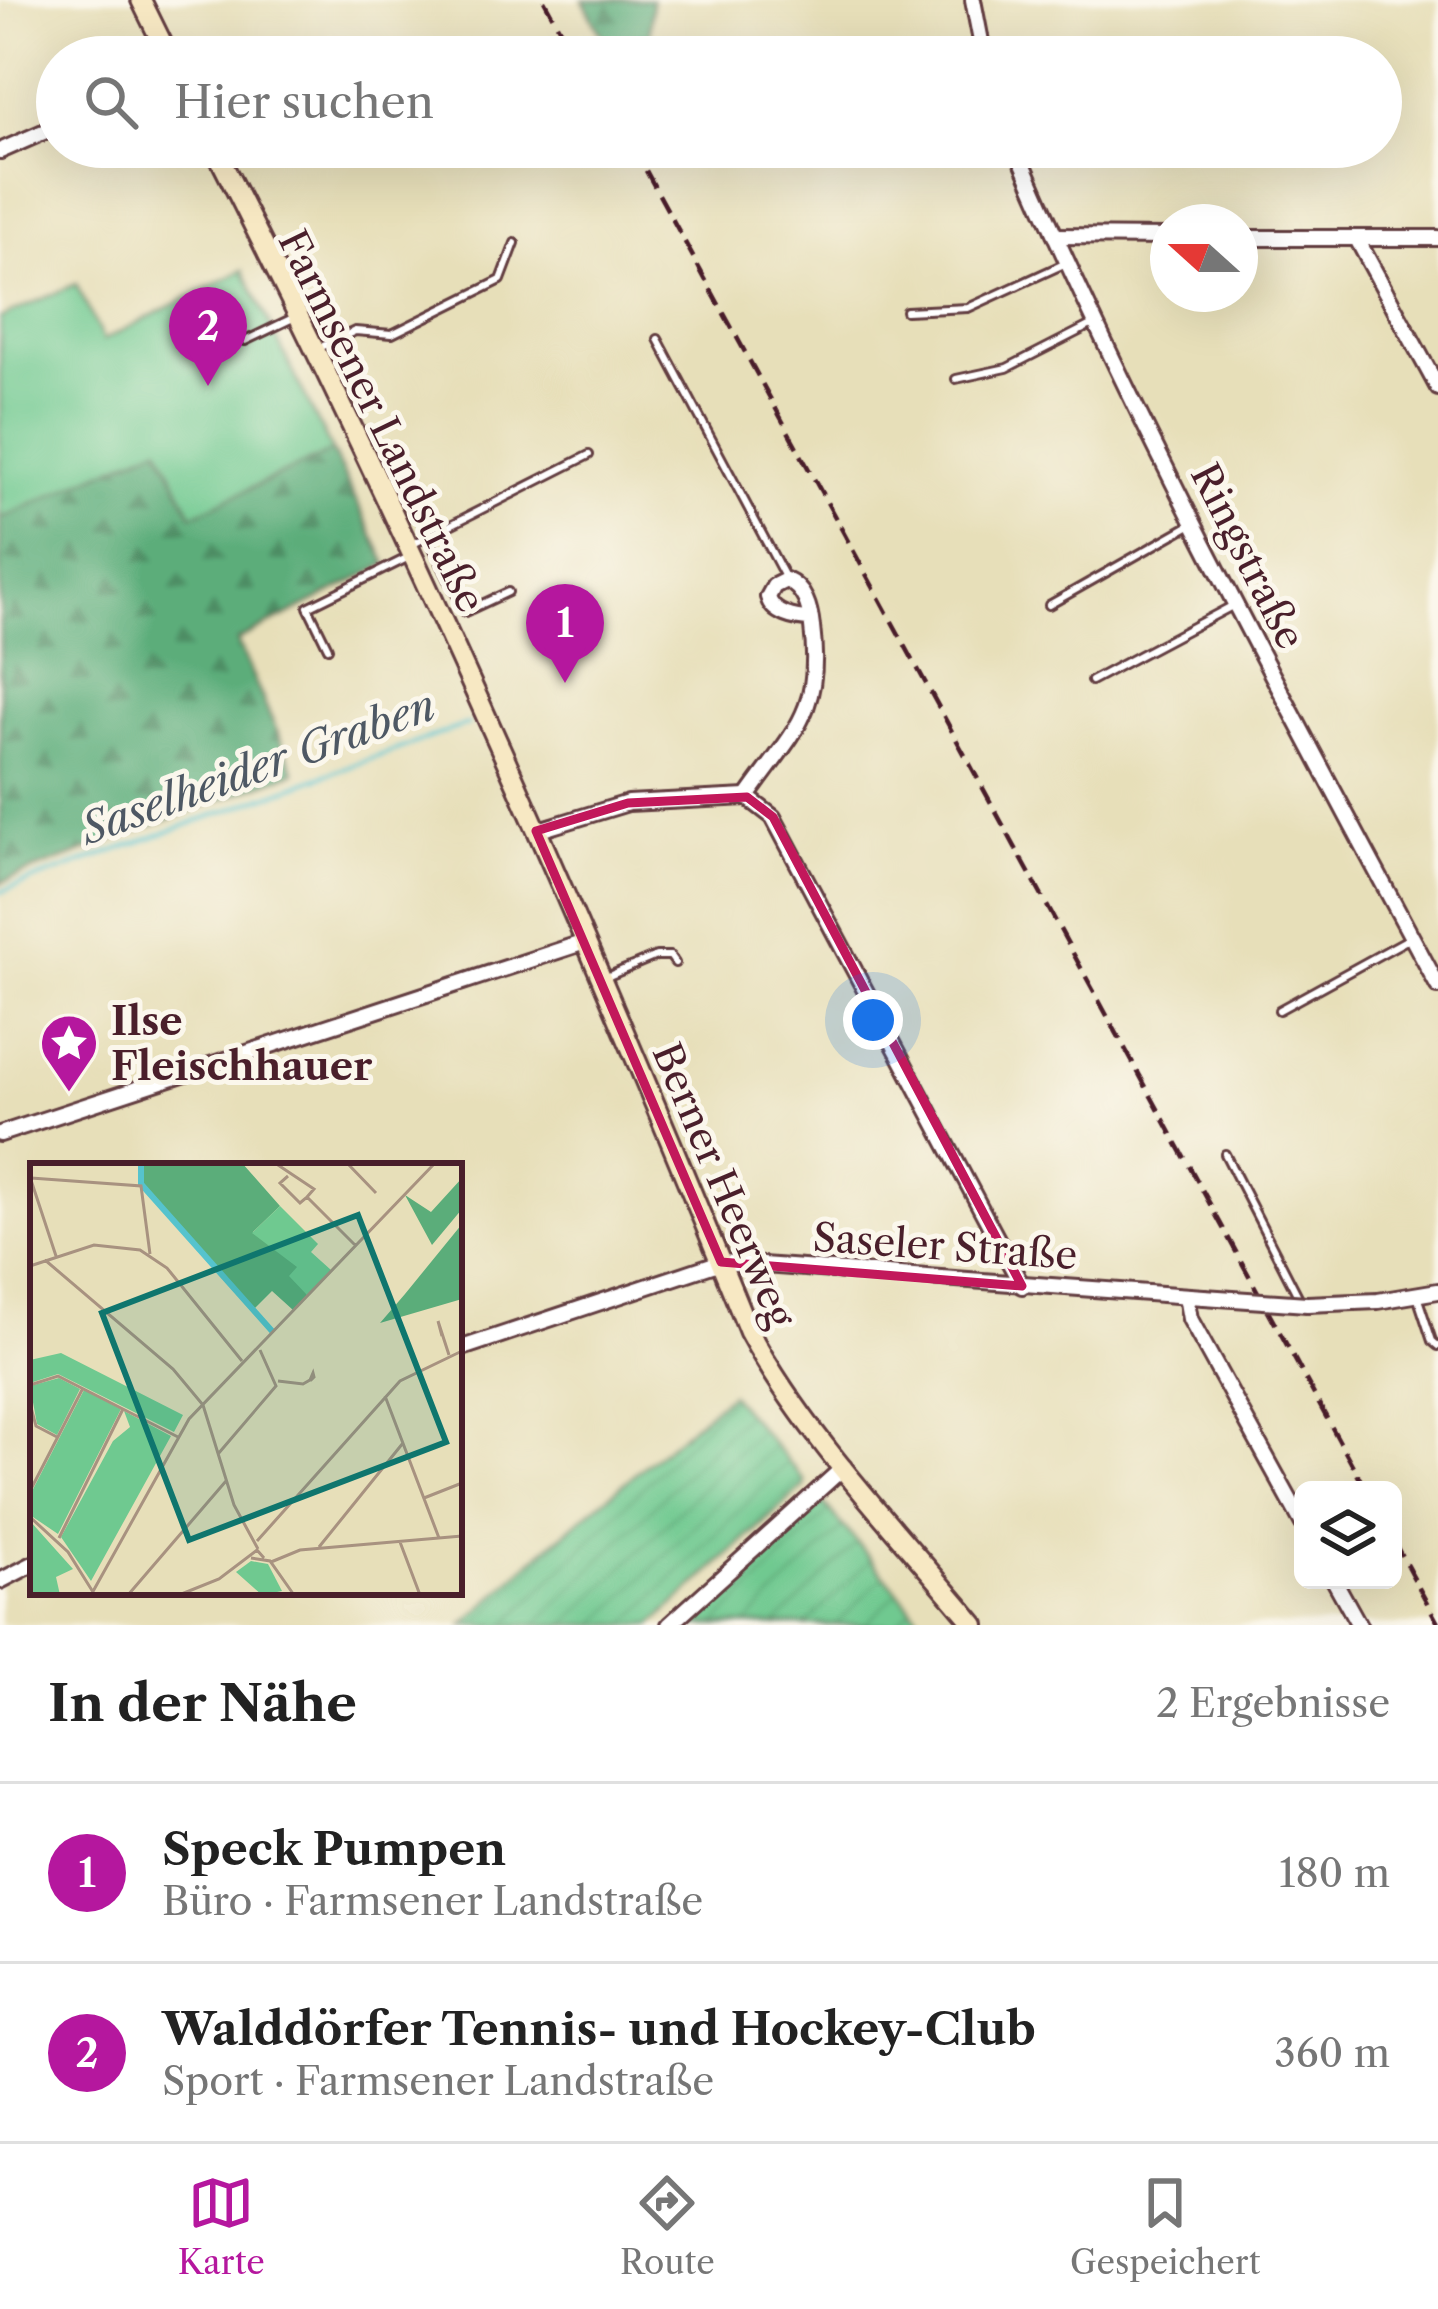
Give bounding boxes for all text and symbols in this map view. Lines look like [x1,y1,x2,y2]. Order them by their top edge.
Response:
search box [36,36,1402,168]
icon: search [78,69,144,135]
text: Hier suchen [174,74,434,130]
north arrow [1150,204,1258,312]
street label: Farmsener Landstraße [269,222,495,620]
pin: 2 [169,287,247,386]
street label: Ringstraße [1181,455,1315,657]
pin: 1 [526,584,604,683]
water label: Saselheider Graben [71,679,442,856]
your location [843,990,903,1050]
place label: Ilse Fleischhauer [111,997,372,1090]
place icon: Ilse Fleischhauer [38,1012,100,1094]
street label: Berner Heerweg [642,1036,806,1335]
inset map [30,1163,462,1595]
street label: Saseler Straße [811,1213,1079,1279]
map controls [1294,1481,1402,1589]
button: layers [1294,1481,1402,1589]
text: In der Nähe [48,1672,357,1734]
text: 2 Ergebnisse [1156,1679,1390,1727]
text: Speck Pumpen [162,1821,506,1877]
text: 1 [78,1849,96,1897]
text: 180 m [1279,1849,1390,1897]
text: Büro · Farmsener Landstraße [162,1877,703,1925]
text: Walddörfer Tennis- und Hockey-Club [162,2001,1036,2057]
text: 2 [75,2029,99,2077]
text: 360 m [1274,2029,1390,2077]
text: Sport · Farmsener Landstraße [162,2057,714,2105]
tab: Karte [178,2170,265,2283]
tab: Route [620,2170,715,2283]
tab: Gespeichert [1070,2170,1260,2283]

